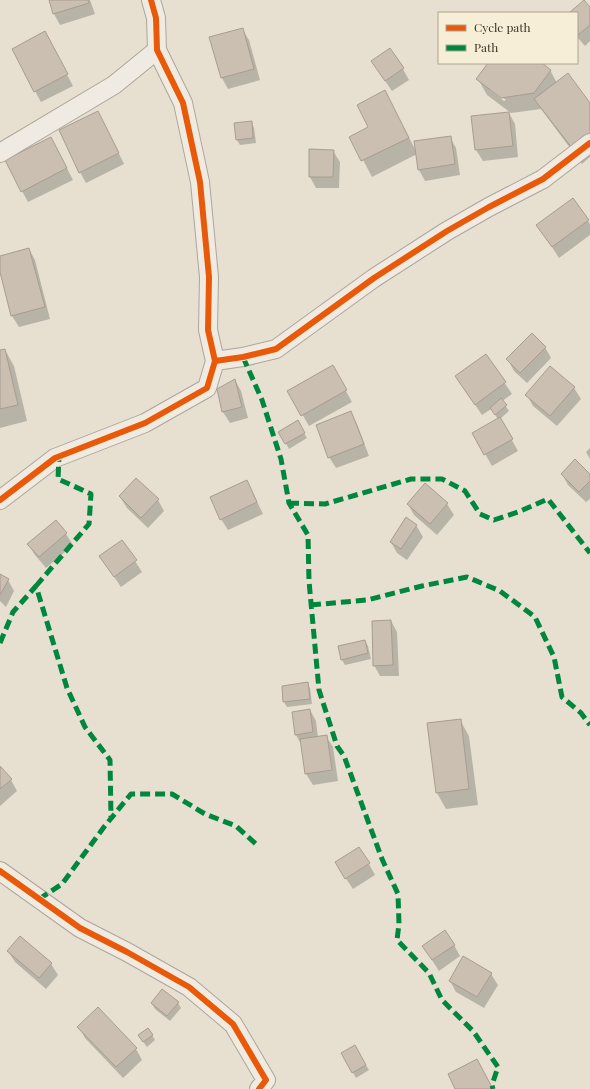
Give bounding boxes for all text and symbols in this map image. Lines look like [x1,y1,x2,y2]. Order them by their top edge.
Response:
legend [438,12,578,64]
text: Cycle path [474,19,531,35]
text: Path [474,39,498,55]

